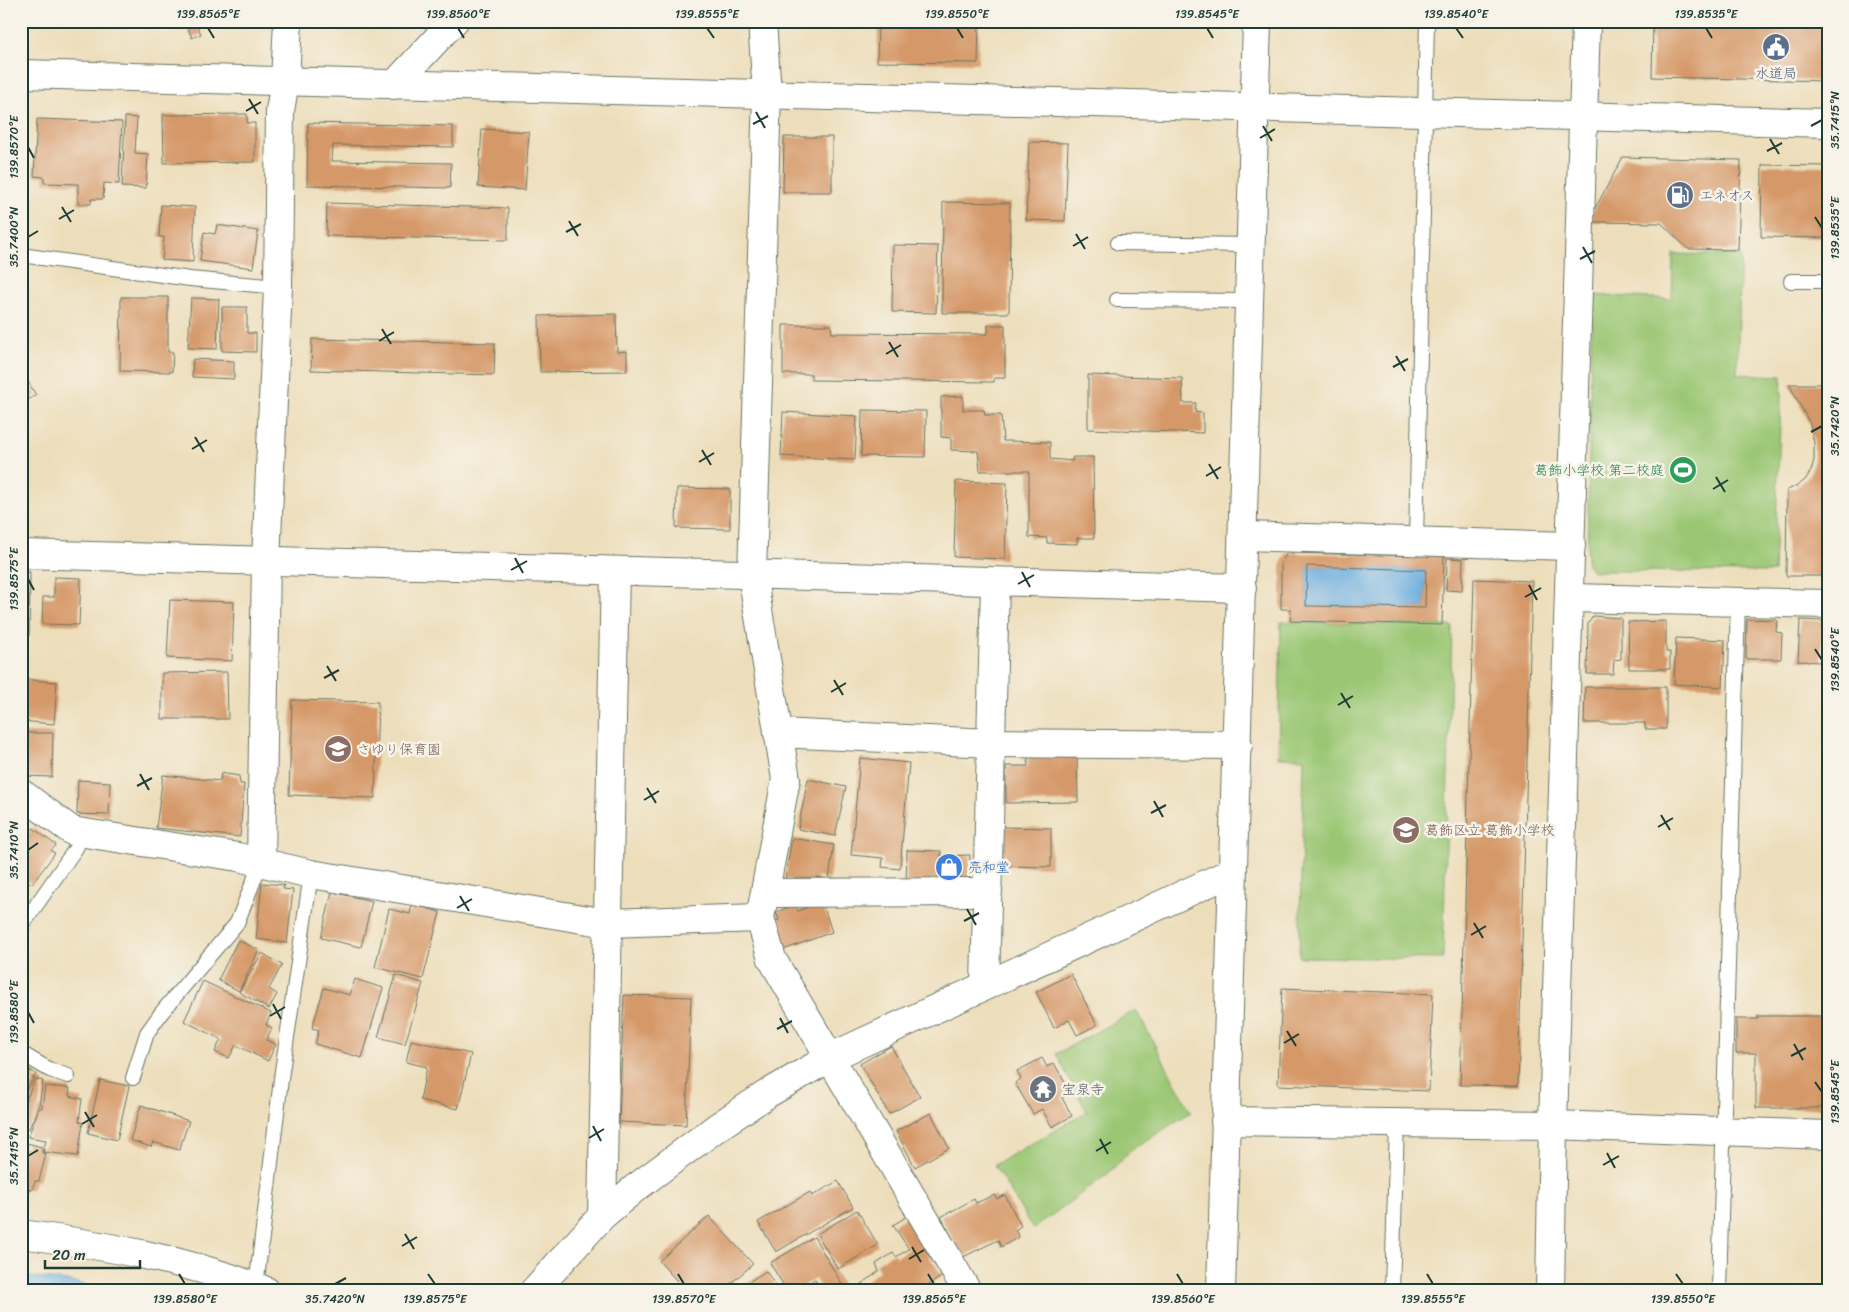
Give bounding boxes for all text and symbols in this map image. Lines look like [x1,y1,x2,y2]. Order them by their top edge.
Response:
text: 139.8565°E [176,3,241,25]
text: 139.8560°E [426,3,491,25]
text: 139.8555°E [675,3,740,25]
text: 139.8550°E [925,3,990,25]
text: 139.8545°E [1175,3,1240,25]
text: 139.8540°E [1424,3,1489,25]
text: 139.8535°E [1674,3,1739,25]
public building icon: 水道局 [1761,32,1791,62]
place label: 水道局 [1755,61,1797,86]
text: 35.7415°N [1824,90,1846,149]
text: 139.8570°E [3,114,25,179]
fuel station icon: エネオス [1665,180,1695,210]
place label: エネオス [1699,183,1754,208]
text: 139.8535°E [1824,195,1846,260]
text: 35.7400°N [3,206,25,267]
text: 35.7420°N [1824,395,1846,456]
sports icon: 葛飾小学校 第二校庭 [1668,455,1698,485]
place label: 葛飾小学校 第二校庭 [1534,458,1664,483]
text: 139.8575°E [3,546,25,611]
text: 139.8540°E [1824,627,1846,692]
school or university icon: さゆり保育園 [323,734,353,764]
place label: さゆり保育園 [357,737,441,762]
school or university icon: 葛飾区立 葛飾小学校 [1391,815,1421,845]
place label: 葛飾区立 葛飾小学校 [1425,818,1555,843]
text: 35.7410°N [3,820,25,879]
shop icon: 亮和堂 [934,852,964,882]
place label: 亮和堂 [968,855,1010,880]
text: 139.8580°E [3,979,25,1044]
text: 139.8545°E [1824,1059,1846,1124]
temple icon: 宝泉寺 [1028,1074,1058,1104]
place label: 宝泉寺 [1062,1077,1104,1102]
text: 35.7415°N [3,1126,25,1185]
scale bar [45,1237,140,1269]
text: 20 m [52,1242,86,1268]
text: 139.8580°E [153,1288,218,1310]
text: 35.7420°N [305,1288,366,1310]
text: 139.8575°E [403,1288,468,1310]
text: 139.8570°E [652,1288,717,1310]
text: 139.8565°E [902,1288,967,1310]
text: 139.8560°E [1151,1288,1216,1310]
text: 139.8555°E [1401,1288,1466,1310]
text: 139.8550°E [1651,1288,1716,1310]

